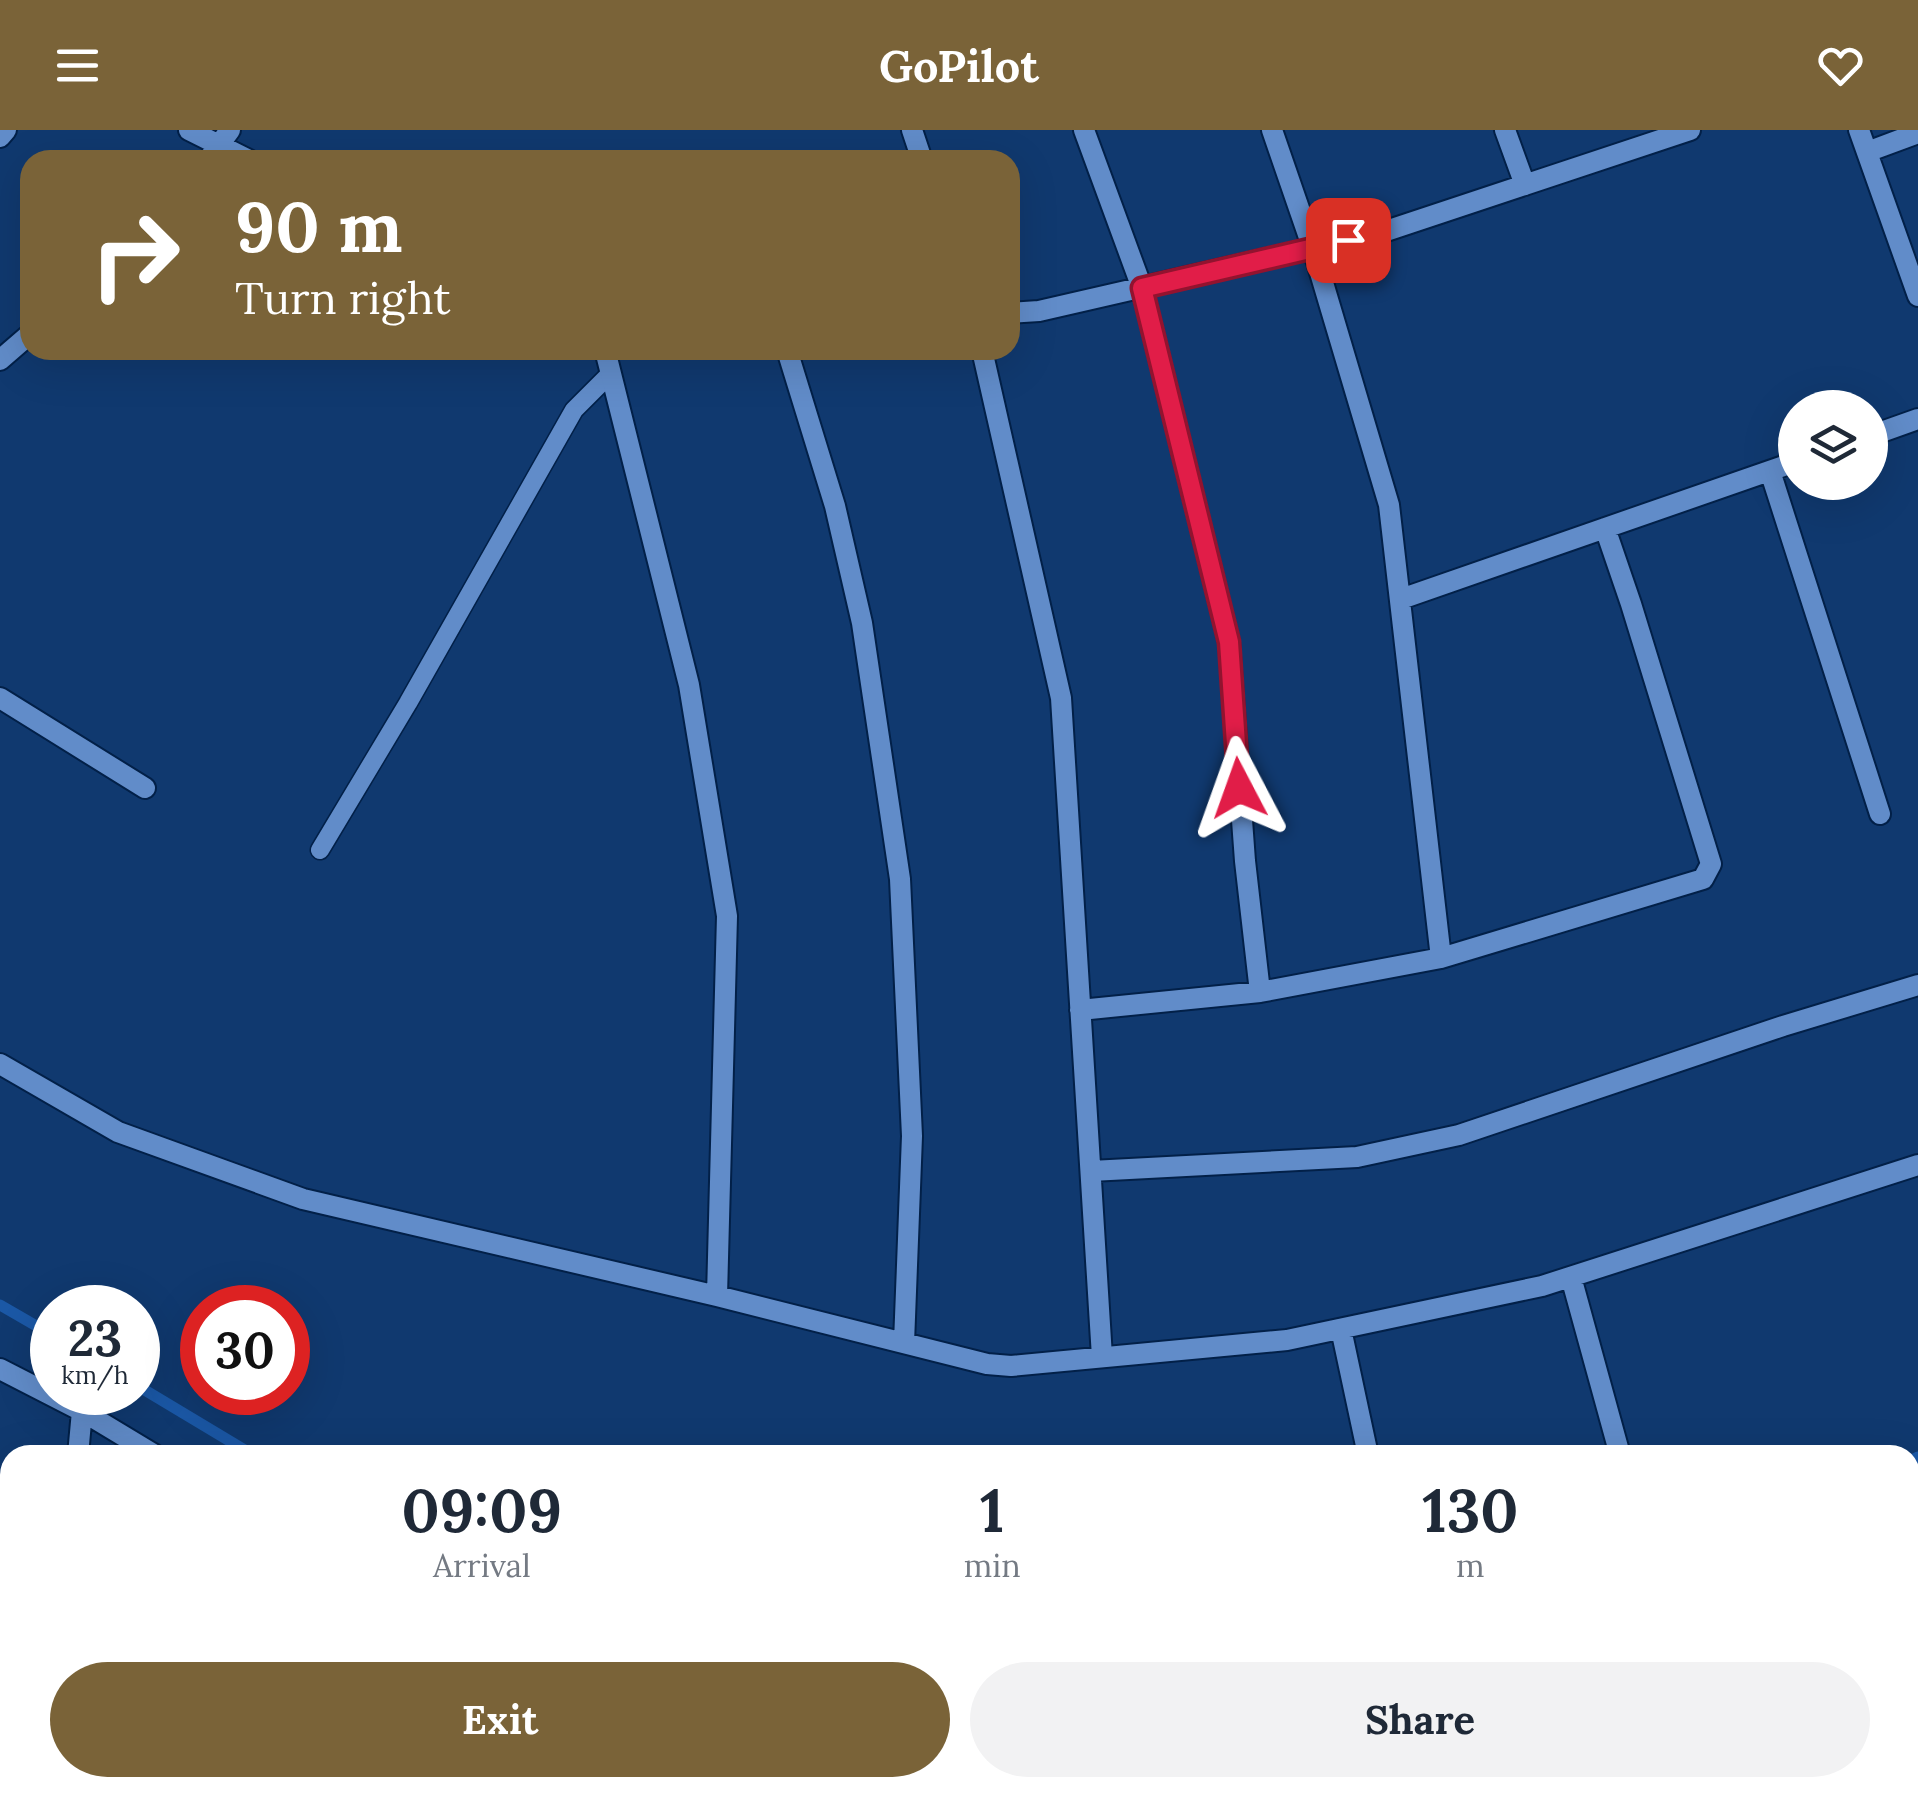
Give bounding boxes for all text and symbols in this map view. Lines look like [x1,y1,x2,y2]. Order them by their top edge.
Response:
text: GoPilot [879,37,1039,94]
icon: menu [50,38,105,93]
icon: heart [1813,38,1868,93]
text: 90 m [235,182,403,271]
icon: right [70,190,200,320]
pin [1306,198,1391,283]
icon: arrive [1321,213,1376,268]
text: Turn right [235,269,451,326]
map controls [1778,390,1888,500]
button: layers [1778,390,1888,500]
position arrow [1187,736,1291,840]
speed limit sign: 30 [180,1285,310,1415]
text: 23 [68,1306,122,1370]
text: km/h [61,1359,129,1391]
text: 09:09 [402,1472,562,1548]
text: 1 [980,1472,1004,1548]
text: 130 [1422,1472,1518,1548]
text: Arrival [433,1545,531,1586]
text: min [964,1545,1021,1586]
text: m [1456,1545,1485,1586]
button: Exit [50,1662,950,1777]
button: Share [970,1662,1870,1777]

